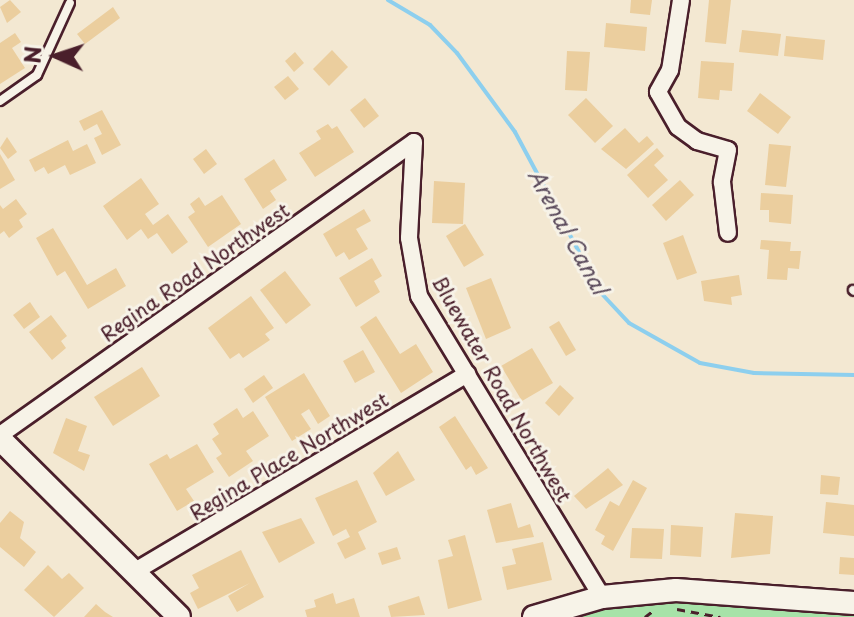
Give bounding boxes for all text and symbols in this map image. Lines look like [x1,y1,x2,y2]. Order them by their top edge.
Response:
north arrow [16,16,96,96]
text: N [15,45,48,64]
water label: Arenal Canal [524,164,614,298]
street label: Regina Road Northwest [96,198,294,346]
street label: Bluewater Road Northwest [427,271,577,507]
street label: Regina Place Northwest [185,387,393,525]

